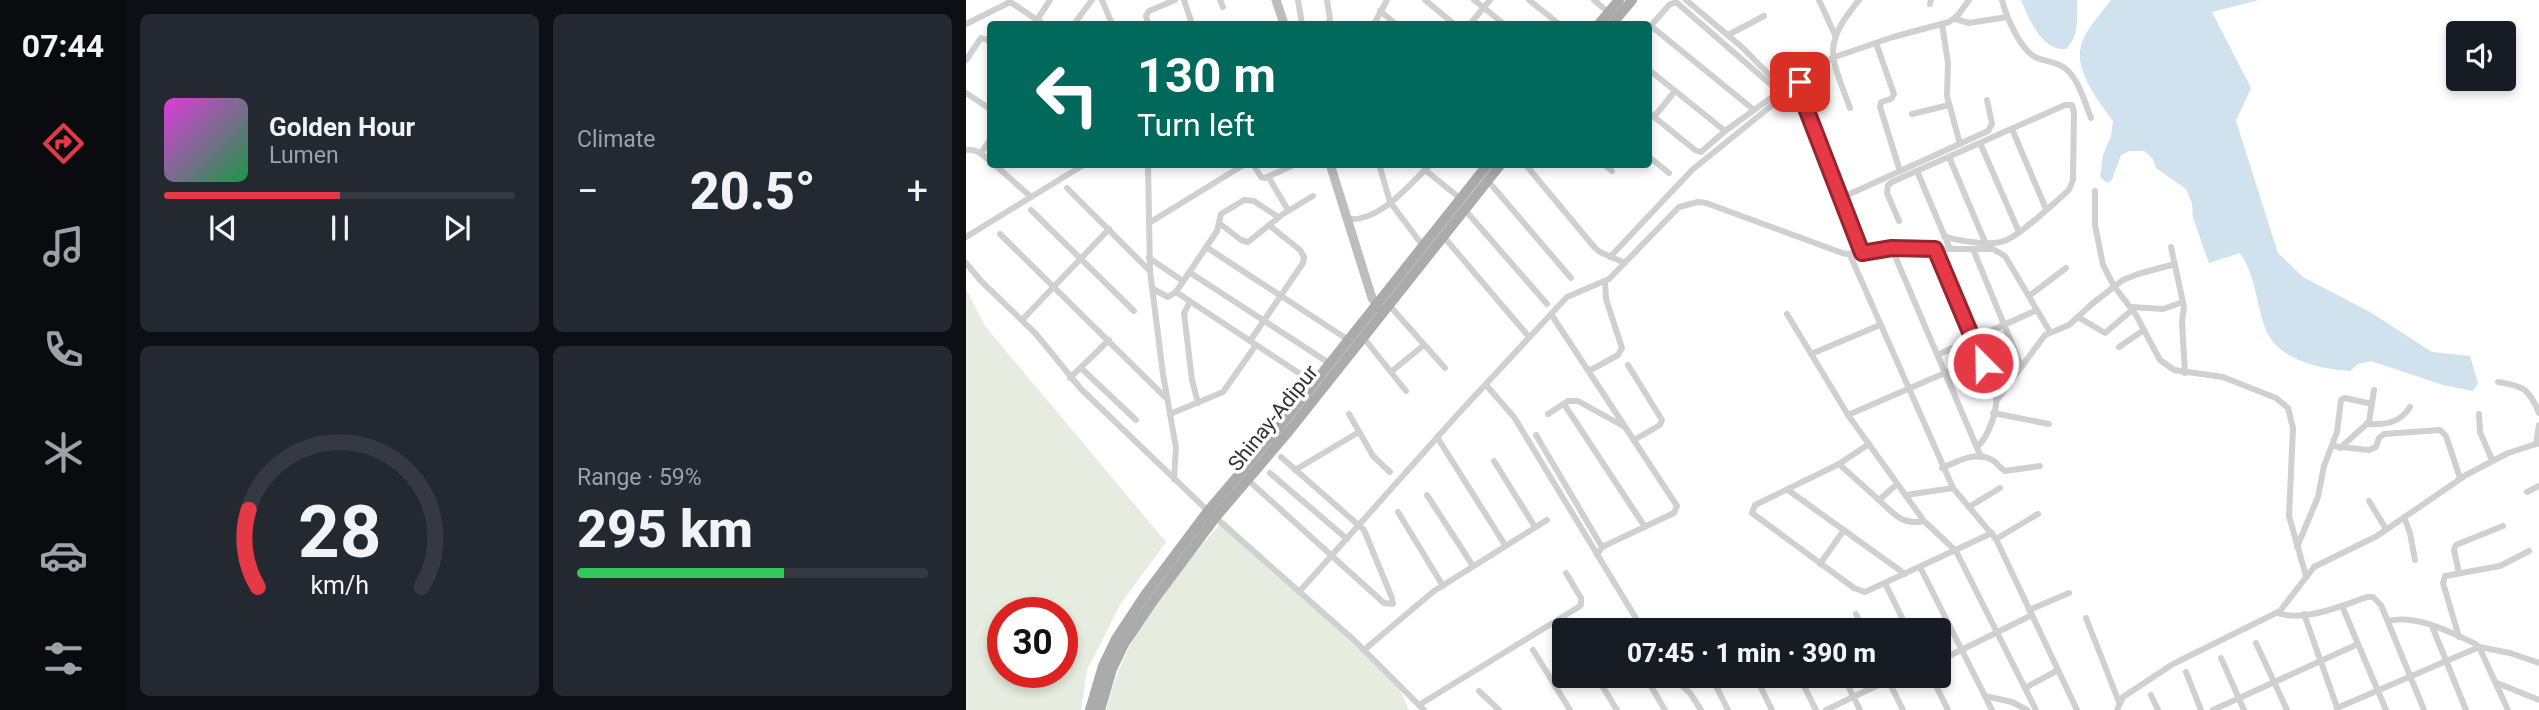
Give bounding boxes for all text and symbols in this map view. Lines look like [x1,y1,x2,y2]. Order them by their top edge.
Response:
map controls [2446,21,2516,91]
button: sound [2446,21,2516,91]
text: 07:44 [22,27,104,65]
text: 130 m [1137,47,1276,104]
icon: left [1022,49,1113,140]
pin [1770,52,1830,112]
icon: arrive [1781,63,1819,101]
text: Turn left [1137,106,1255,144]
text: Golden Hour [269,112,415,142]
icon: directions [39,119,88,168]
text: Climate [577,126,656,153]
text: Lumen [269,142,339,169]
text: 20.5° [690,161,816,222]
text: − [577,169,599,213]
text: + [906,169,928,213]
icon: previous [204,209,242,247]
icon: pause [321,209,359,247]
icon: next [438,209,476,247]
icon: music [39,222,88,271]
icon: phone [39,325,88,374]
position arrow [1946,326,2020,400]
street label: Shinay-Adipur [1223,360,1323,476]
icon: climate [39,428,88,477]
text: Range · 59% [577,464,702,491]
text: 28 [298,489,381,575]
text: 295 km [577,499,753,560]
icon: car [39,531,88,580]
text: km/h [310,571,369,600]
speed limit sign: 30 [987,597,1078,688]
icon: filters [39,634,88,683]
text: 07:45 · 1 min · 390 m [1627,638,1876,668]

